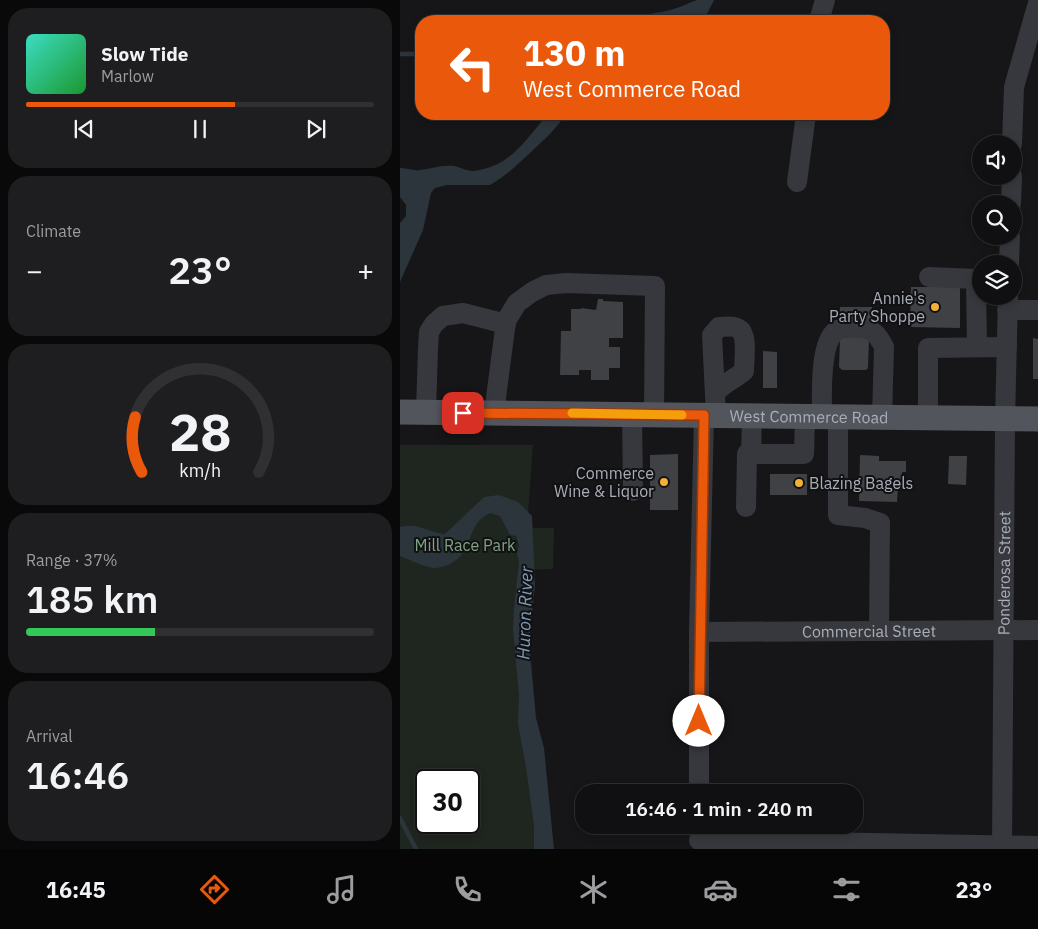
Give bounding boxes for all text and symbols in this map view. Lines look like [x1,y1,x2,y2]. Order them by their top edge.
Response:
text: 130 m [523,30,626,76]
icon: left [440,35,505,100]
text: Slow Tide [101,42,188,66]
text: Marlow [101,66,154,86]
text: West Commerce Road [523,74,741,103]
icon: previous [70,115,98,143]
icon: pause [186,115,214,143]
icon: next [302,115,330,143]
map controls [972,135,1022,305]
button: sound [972,135,1022,185]
button: search [972,195,1022,245]
text: Climate [26,221,81,241]
text: 23° [168,245,232,294]
text: − [26,252,43,289]
text: + [357,252,374,289]
button: layers [972,255,1022,305]
place label: Annie's Party Shoppe [829,288,925,326]
marker: Annie's Party Shoppe [929,301,941,313]
pin [442,392,484,434]
text: 28 [169,398,231,465]
icon: arrive [449,399,477,427]
street label: West Commerce Road [730,406,888,427]
text: km/h [179,459,221,482]
place label: Commerce Wine & Liquor [554,463,654,501]
place label: Blazing Bagels [809,473,913,493]
marker: Commerce Wine & Liquor [658,476,670,488]
marker: Blazing Bagels [793,477,805,489]
street label: Ponderosa Street [993,511,1014,635]
park label: Mill Race Park [415,535,516,555]
text: Range · 37% [26,550,118,570]
water label: Huron River [511,565,538,660]
text: 185 km [26,574,158,623]
street label: Commercial Street [802,621,936,641]
position arrow [672,694,724,746]
text: Arrival [26,726,73,746]
text: 16:46 [26,750,129,799]
speed limit sign: 30 [415,769,480,834]
text: 16:46 · 1 min · 240 m [625,797,813,821]
icon: directions [197,872,232,907]
icon: music [324,872,359,907]
icon: phone [450,872,485,907]
icon: climate [576,872,611,907]
icon: car [703,872,738,907]
icon: filters [829,872,864,907]
text: 16:45 [46,875,106,904]
text: 23° [955,875,992,904]

